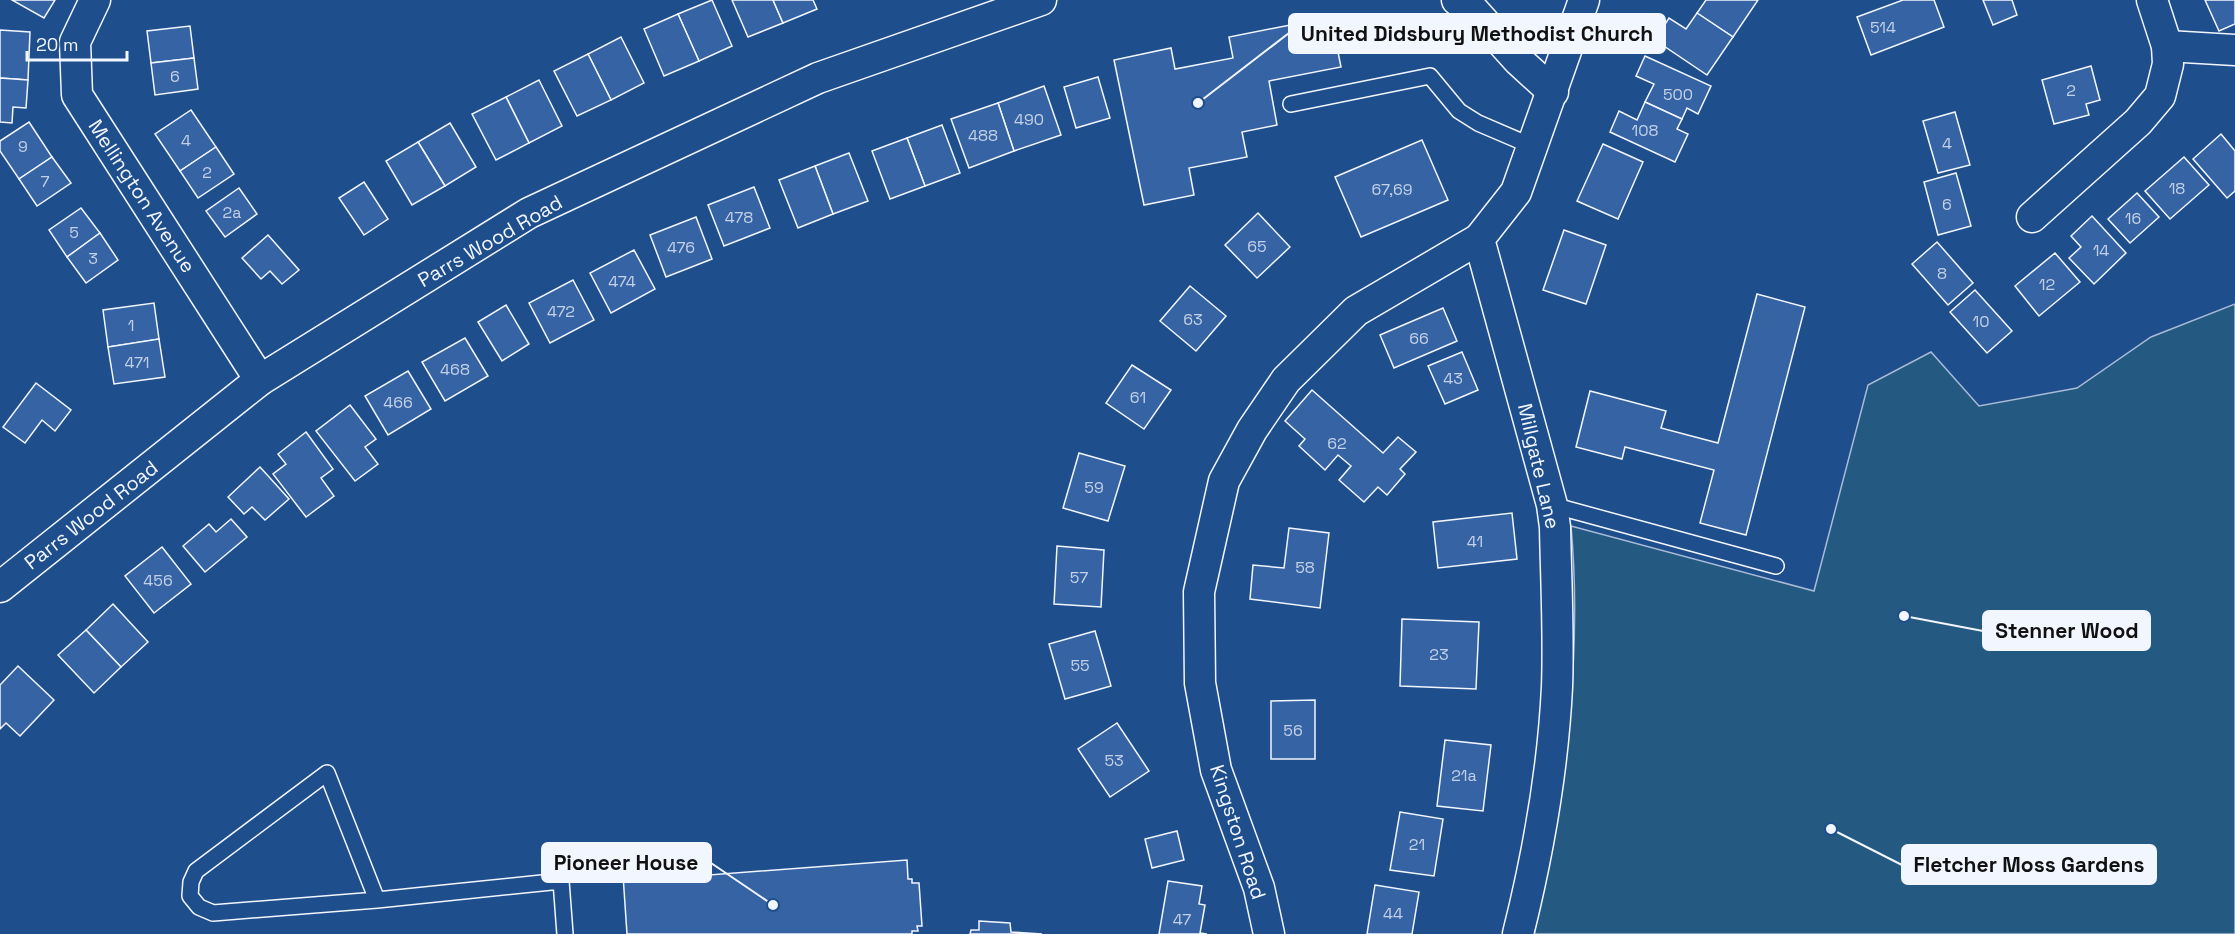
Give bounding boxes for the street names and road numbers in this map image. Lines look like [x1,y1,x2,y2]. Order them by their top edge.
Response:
street label: Mellington Avenue [83,114,201,278]
street label: Parrs Wood Road [413,189,567,293]
street label: Millgate Lane [1512,401,1566,531]
street label: Parrs Wood Road [19,455,163,575]
street label: Kingston Road [1204,761,1272,903]

